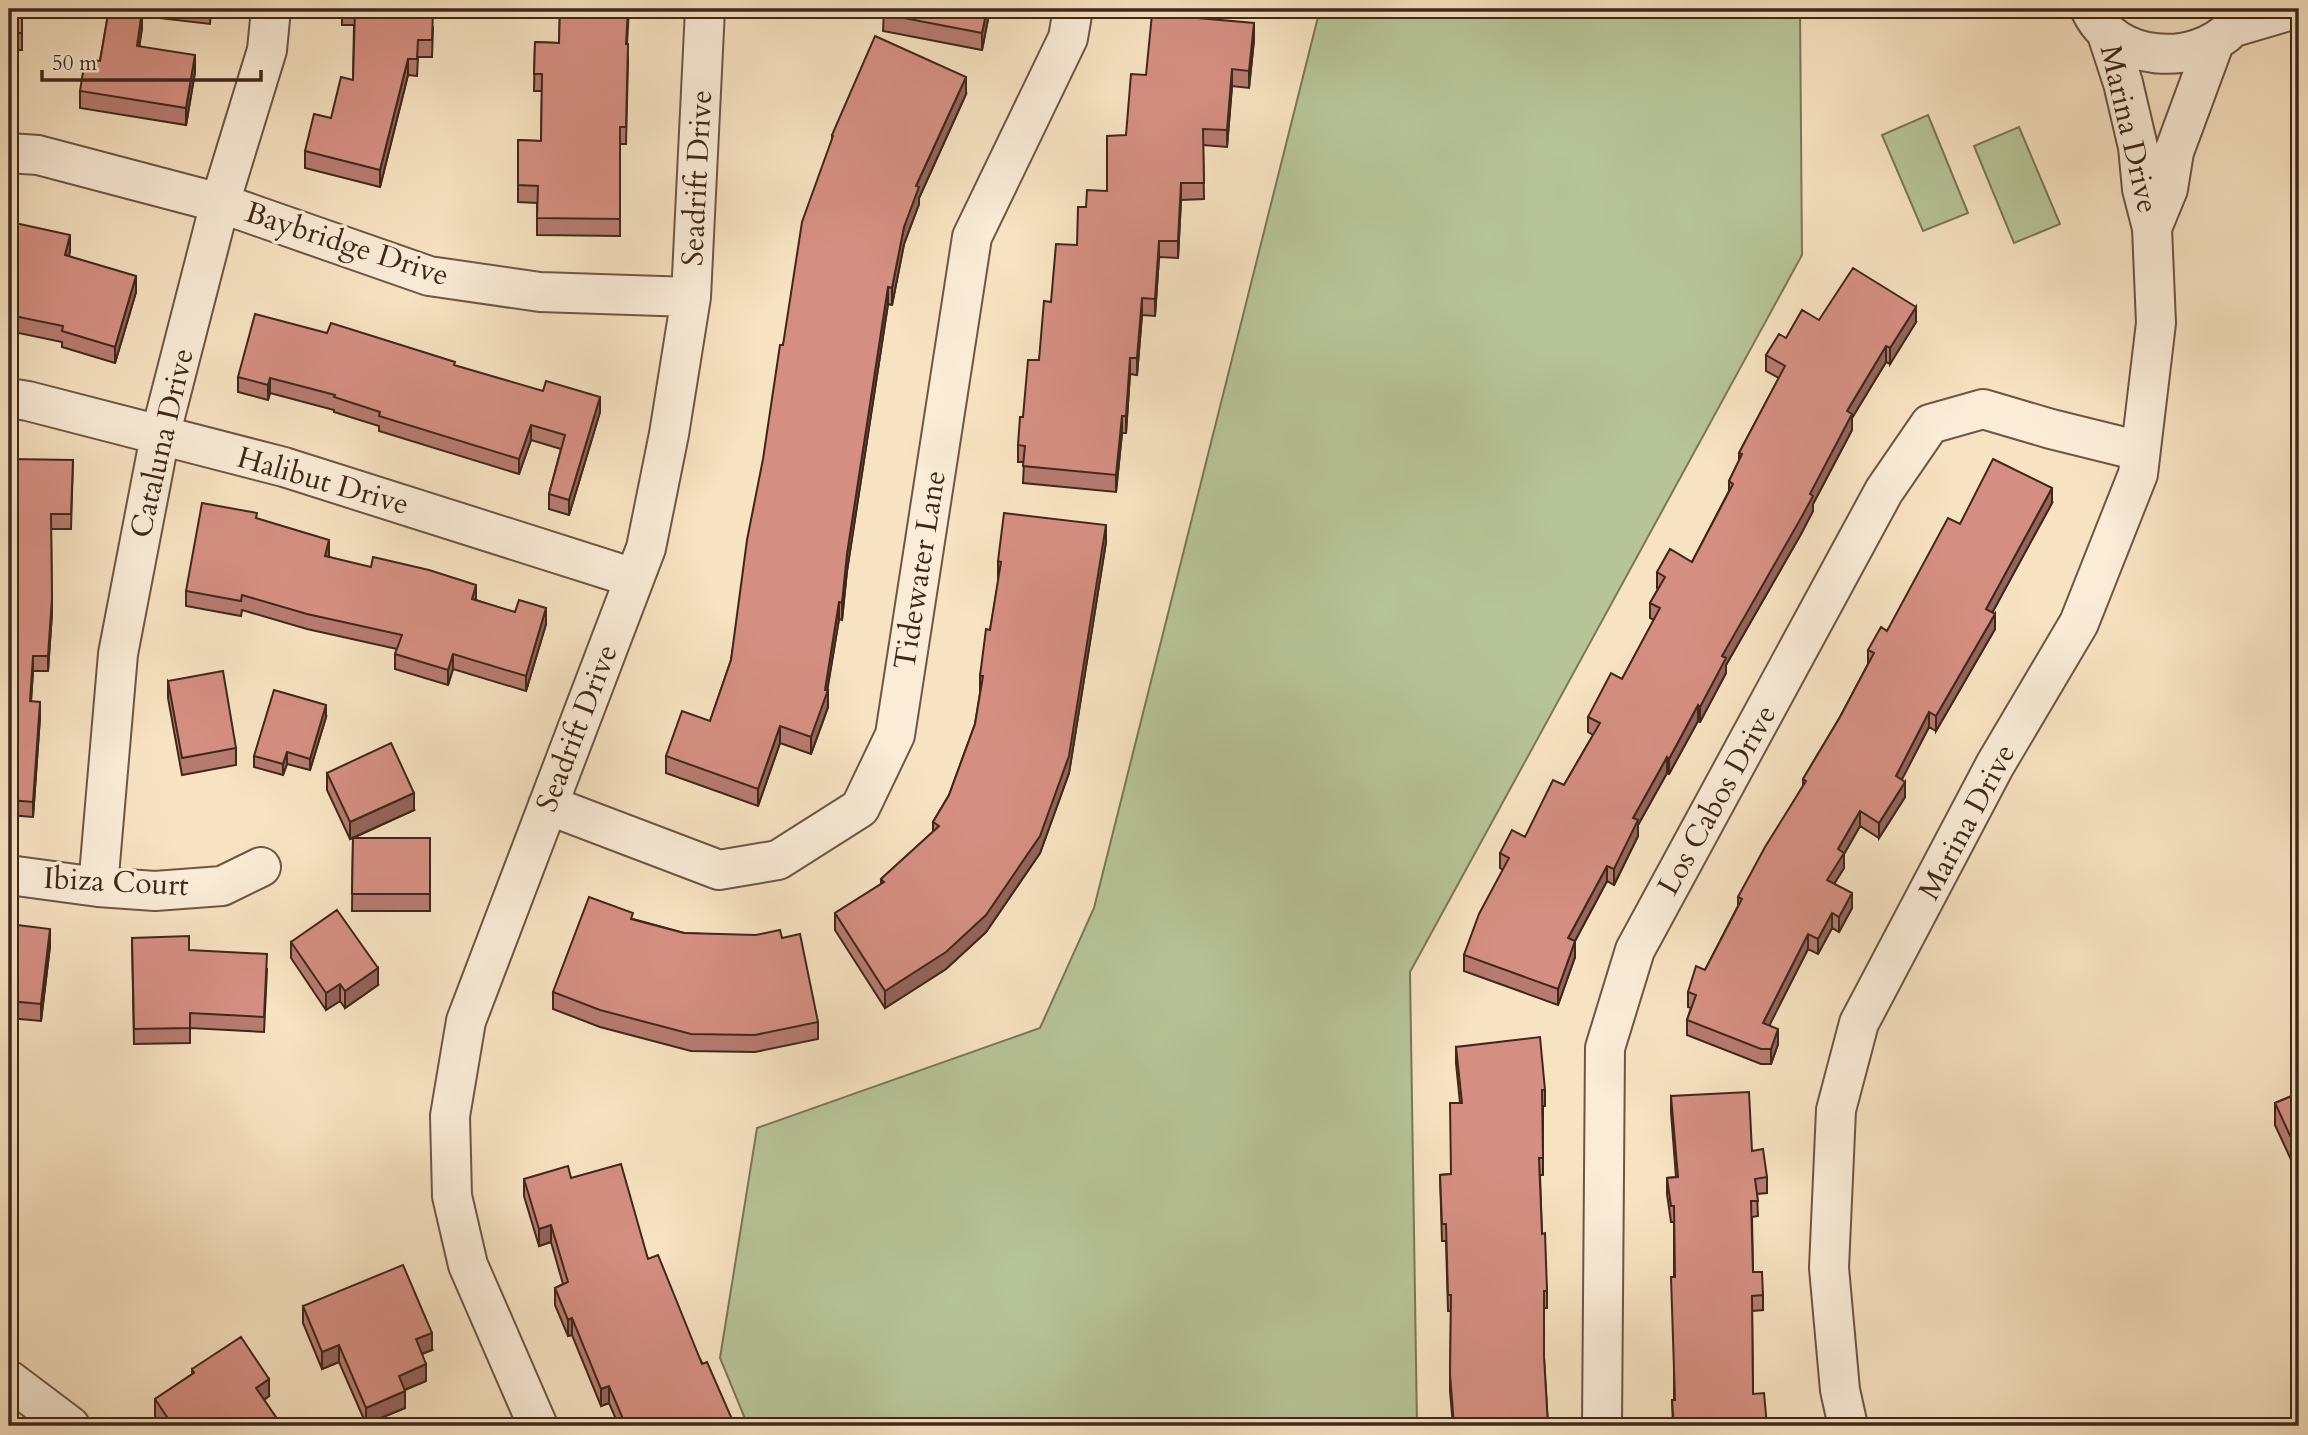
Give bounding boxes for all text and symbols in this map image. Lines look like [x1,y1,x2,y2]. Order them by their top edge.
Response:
scale bar [42,38,261,82]
street label: Marina Drive [2090,41,2168,217]
text: 50 m [52,49,97,78]
street label: Seadrift Drive [672,89,722,267]
street label: Baybridge Drive [240,192,454,296]
street label: Cataluna Drive [120,344,204,542]
street label: Halibut Drive [232,437,414,525]
street label: Tidewater Lane [884,468,956,672]
street label: Seadrift Drive [526,638,628,818]
street label: Los Cabos Drive [1648,698,1786,902]
street label: Marina Drive [1909,737,2025,907]
street label: Ibiza Court [42,858,190,906]

